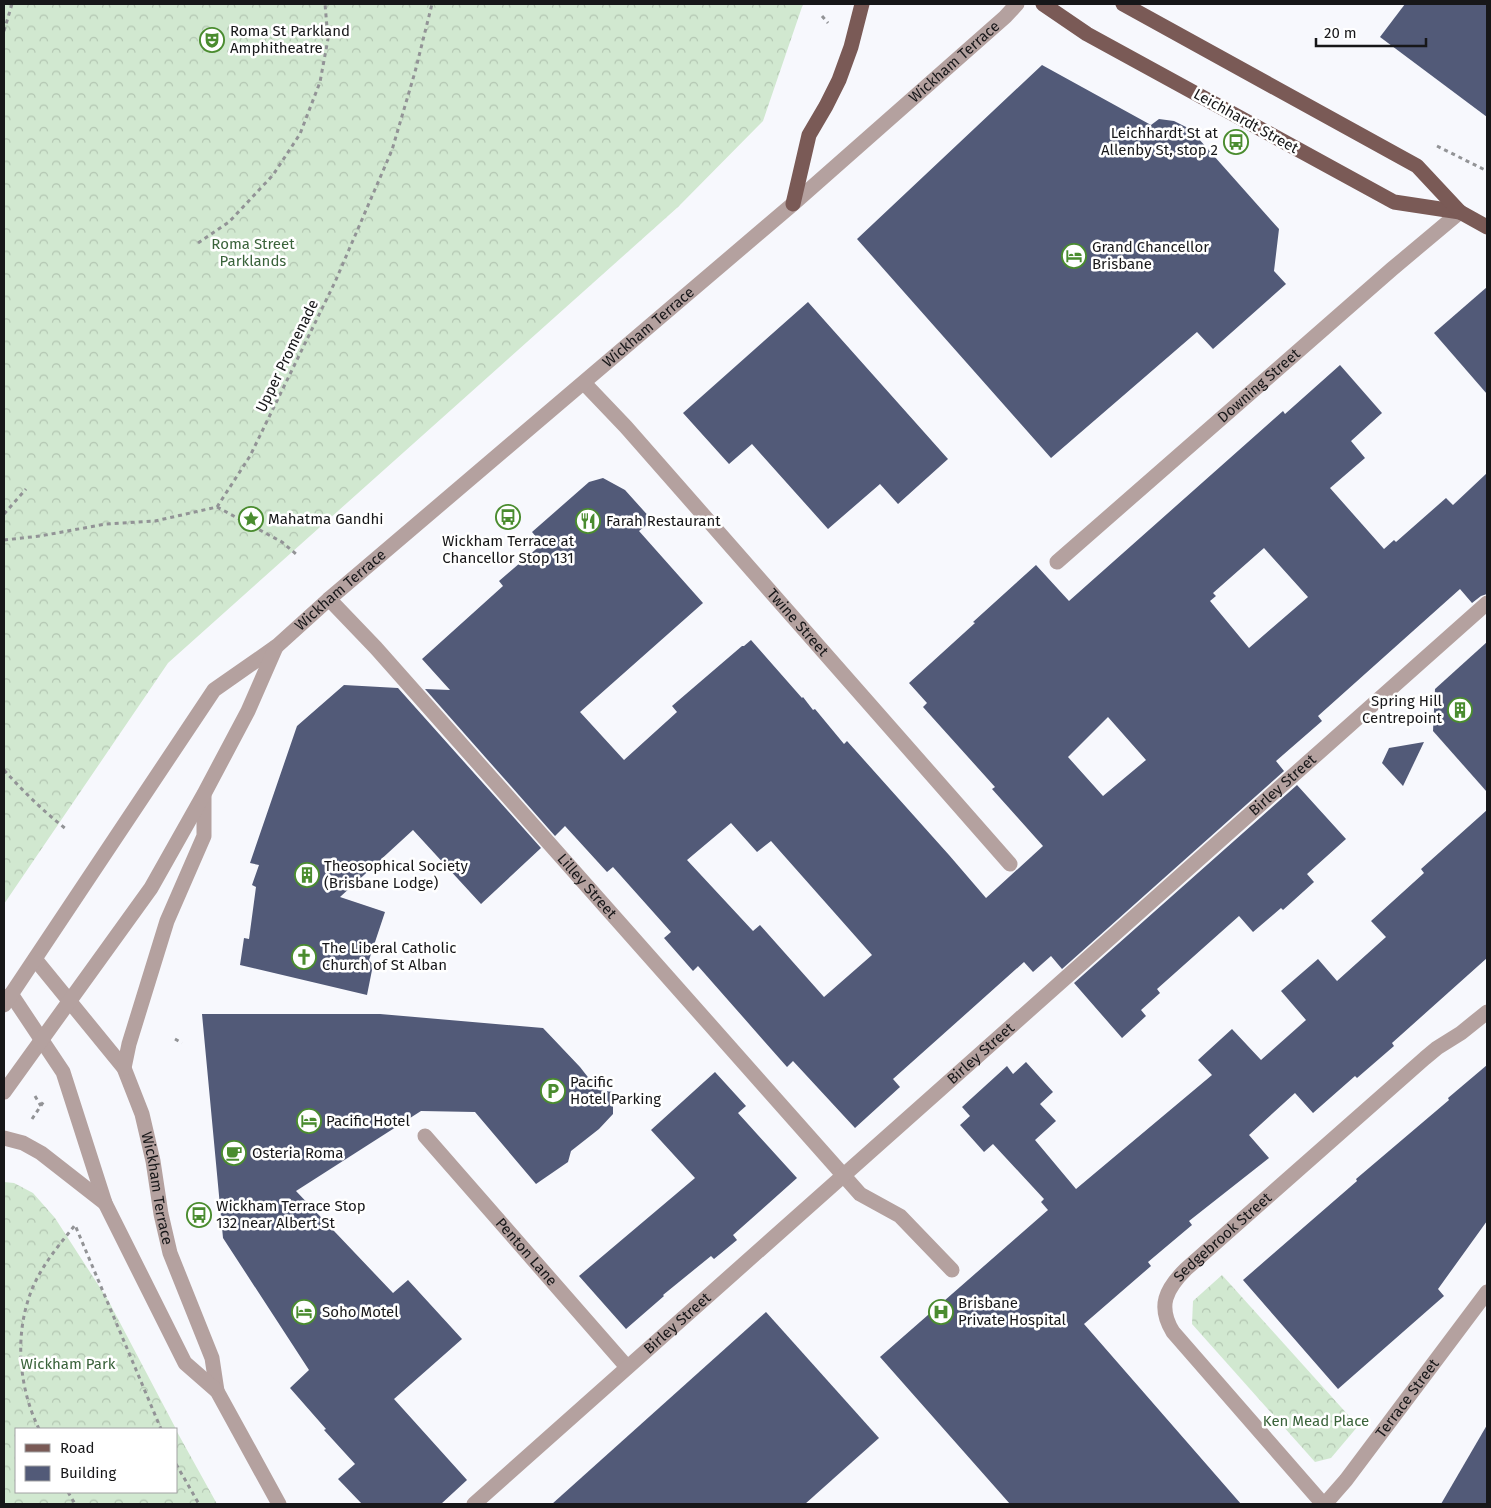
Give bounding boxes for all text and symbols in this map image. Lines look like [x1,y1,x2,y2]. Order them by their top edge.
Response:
scale bar [1316,15,1426,47]
street label: Wickham Terrace [905,17,1003,106]
place label: Roma St Parkland Amphitheatre [230,22,350,57]
text: 20 m [1324,24,1357,42]
theatre icon: Roma St Parkland Amphitheatre [199,27,225,53]
street label: Leichhardt Street [1191,85,1302,157]
place label: Leichhardt St at Allenby St, stop 2 [1101,124,1219,159]
bus stop icon: Leichhardt St at Allenby St, stop 2 [1223,129,1249,155]
park label: Roma Street Parklands [211,235,295,270]
place label: Grand Chancellor Brisbane [1092,238,1209,273]
hotel icon: Grand Chancellor Brisbane [1061,243,1087,269]
street label: Wickham Terrace [599,283,698,371]
street label: Upper Promenade [252,297,322,415]
street label: Downing Street [1214,344,1304,426]
bus stop icon: Wickham Terrace at Chancellor Stop 131 [495,504,521,530]
place icon: Mahatma Gandhi [238,506,264,532]
restaurant icon: Farah Restaurant [575,508,601,534]
place label: Mahatma Gandhi [268,510,384,528]
place label: Farah Restaurant [606,512,721,530]
place label: Wickham Terrace at Chancellor Stop 131 [442,532,575,567]
street label: Wickham Terrace [291,546,390,634]
street label: Twine Street [763,585,833,660]
place label: Spring Hill Centrepoint [1362,692,1443,727]
building icon: Spring Hill Centrepoint [1447,697,1473,723]
street label: Birley Street [1245,750,1320,819]
street label: Lilley Street [554,850,621,923]
place label: Theosophical Society (Brisbane Lodge) [324,857,468,892]
building icon: Theosophical Society (Brisbane Lodge) [294,862,320,888]
place label: The Liberal Catholic Church of St Alban [322,939,456,974]
church icon: The Liberal Catholic Church of St Alban [291,944,317,970]
street label: Birley Street [943,1018,1018,1088]
place label: Pacific Hotel Parking [570,1073,661,1108]
parking icon: Pacific Hotel Parking [540,1078,566,1104]
hotel icon: Pacific Hotel [296,1108,322,1134]
place label: Pacific Hotel [326,1112,411,1130]
street label: Wickham Terrace [137,1130,177,1247]
cafe icon: Osteria Roma [221,1140,247,1166]
place label: Osteria Roma [252,1144,344,1162]
street label: Sedgebrook Street [1170,1188,1276,1285]
place label: Wickham Terrace Stop 132 near Albert St [216,1197,366,1232]
bus stop icon: Wickham Terrace Stop 132 near Albert St [186,1202,212,1228]
street label: Penton Lane [492,1214,561,1290]
street label: Birley Street [640,1288,715,1358]
place label: Brisbane Private Hospital [958,1294,1067,1329]
hotel icon: Soho Motel [291,1299,317,1325]
hospital icon: Brisbane Private Hospital [928,1299,954,1325]
place label: Soho Motel [322,1303,399,1321]
park label: Wickham Park [21,1355,116,1373]
street label: Terrace Street [1372,1355,1443,1441]
park label: Ken Mead Place [1263,1412,1369,1430]
legend [15,1428,178,1493]
text: Road [60,1439,95,1457]
text: Building [60,1464,116,1482]

